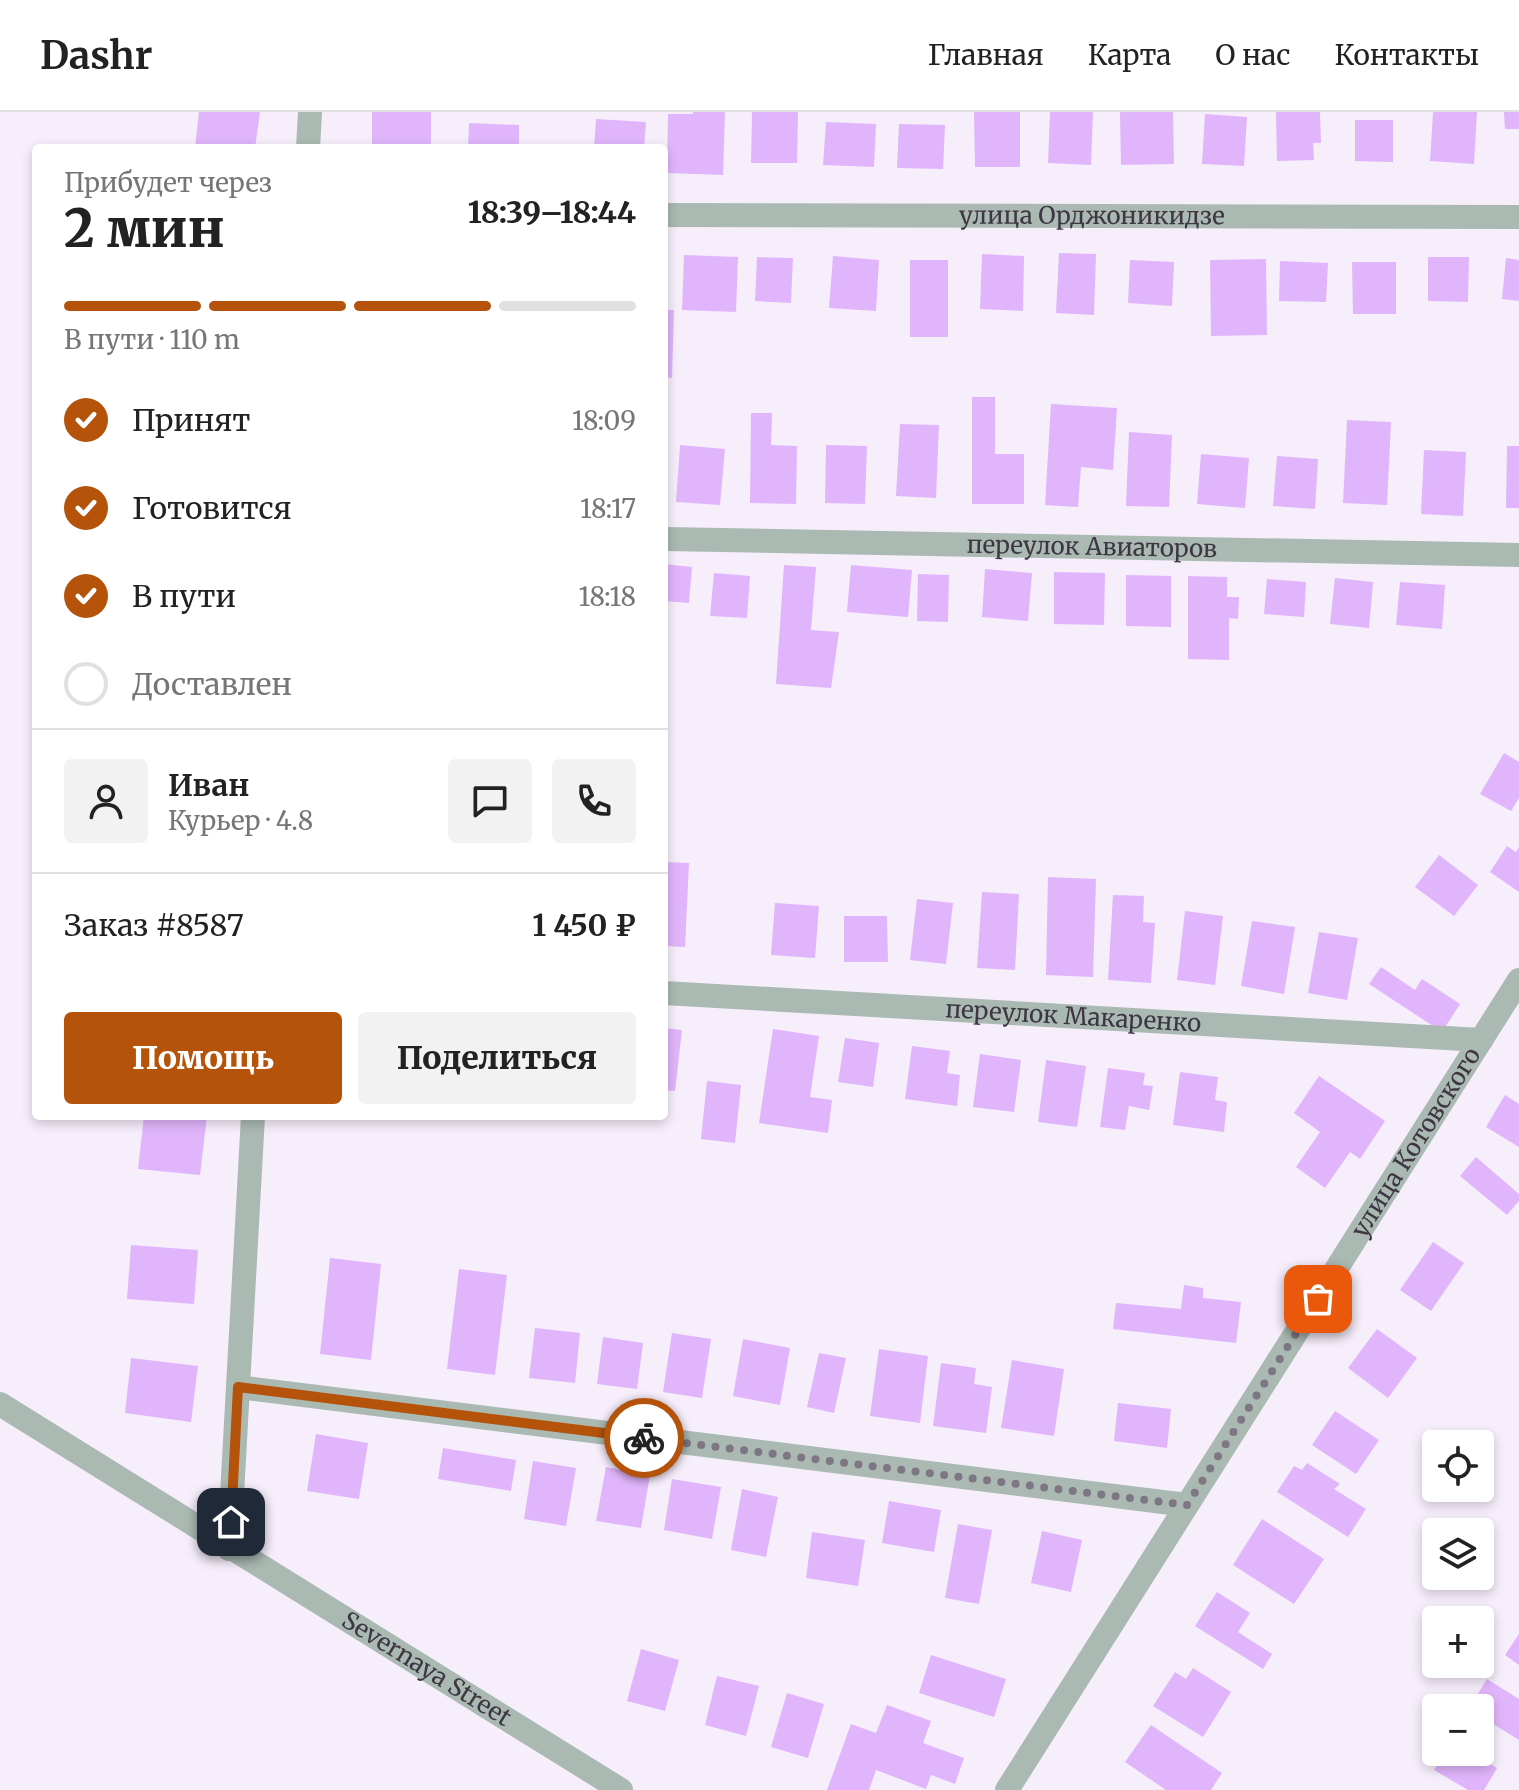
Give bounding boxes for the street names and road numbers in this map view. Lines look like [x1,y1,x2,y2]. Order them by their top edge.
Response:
street label: улица Орджоникидзе [959,200,1225,231]
street label: переулок Авиаторов [966,529,1217,564]
street label: переулок Макаренко [945,993,1202,1039]
street label: улица Котовского [1344,1041,1488,1243]
street label: Severnaya Street [336,1604,518,1733]

